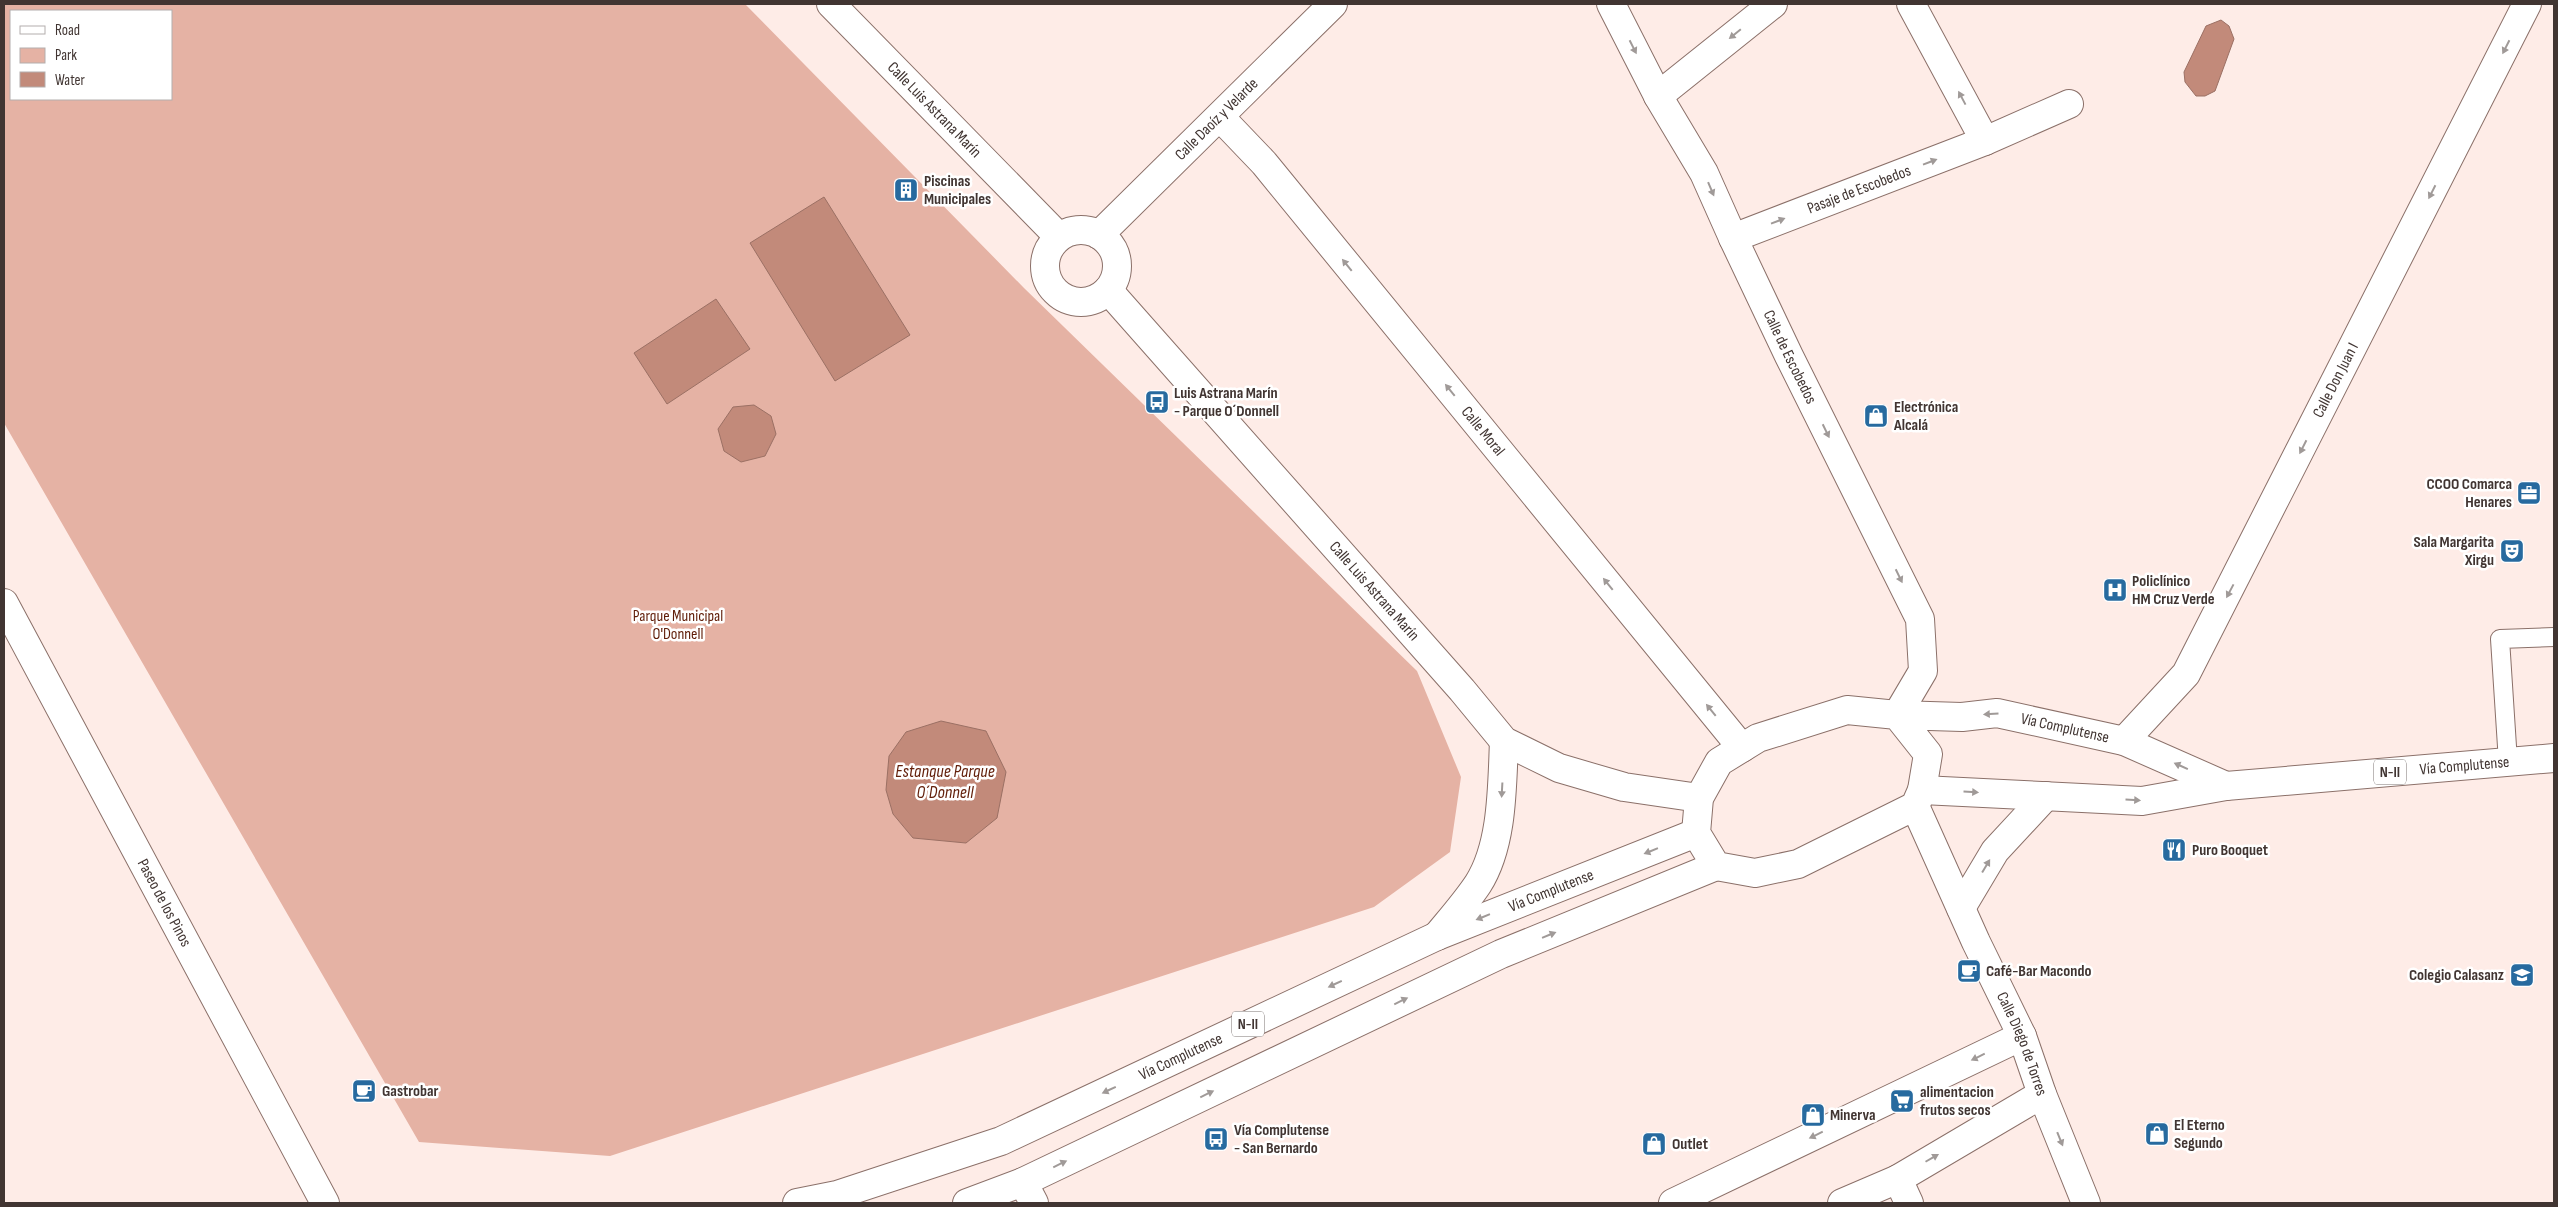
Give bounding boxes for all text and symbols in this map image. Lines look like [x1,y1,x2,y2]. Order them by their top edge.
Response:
legend [10,10,172,100]
text: Road [55,21,80,40]
one-way arrow [1729,29,1742,40]
one-way arrow [1629,40,1637,54]
one-way arrow [2501,40,2509,54]
text: Park [55,46,77,65]
street label: Calle Luis Astrana Marín [884,58,985,162]
text: Water [55,71,86,90]
street label: Calle Daoíz y Velarde [1171,74,1262,164]
one-way arrow [1958,91,1966,105]
one-way arrow [1923,158,1938,166]
street label: Pasaje de Escobedos [1804,161,1914,218]
place label: Piscinas Municipales [924,172,991,209]
building icon: Piscinas Municipales [893,177,919,203]
one-way arrow [1708,182,1716,196]
one-way arrow [2428,185,2436,199]
one-way arrow [1771,216,1785,224]
one-way arrow [1342,258,1353,271]
street label: Calle de Escobedos [1759,307,1821,407]
street label: Calle Don Juan I [2309,340,2362,421]
place label: Luis Astrana Marín - Parque O´Donnell [1174,384,1279,421]
one-way arrow [1445,384,1456,397]
bus stop icon: Luis Astrana Marín - Parque O´Donnell [1144,389,1170,415]
place label: Electrónica Alcalá [1893,398,1958,435]
street label: Calle Moral [1457,403,1509,460]
shop icon: Electrónica Alcalá [1863,403,1889,429]
one-way arrow [1823,424,1831,438]
one-way arrow [2299,439,2308,454]
place label: CCOO Comarca Henares [2426,475,2512,512]
office icon: CCOO Comarca Henares [2516,480,2542,506]
place label: Sala Margarita Xirgu [2414,533,2494,570]
street label: Calle Luis Astrana Marín [1325,537,1423,645]
theatre icon: Sala Margarita Xirgu [2499,538,2525,564]
one-way arrow [1895,569,1903,583]
place label: Policlínico HM Cruz Verde [2132,572,2215,609]
hospital icon: Policlínico HM Cruz Verde [2102,577,2128,603]
one-way arrow [1603,578,1614,591]
one-way arrow [2226,584,2234,599]
park label: Parque Municipal O'Donnell [633,607,723,644]
one-way arrow [1706,704,1717,717]
street label: Vía Complutense [2019,709,2111,747]
one-way arrow [1982,711,1998,719]
street label: Vía Complutense [2419,752,2510,779]
road number: N-II [2374,760,2406,784]
water label: Estanque Parque O´Donnell [895,761,995,803]
one-way arrow [2174,762,2188,770]
one-way arrow [1497,782,1505,798]
one-way arrow [1963,788,1979,796]
one-way arrow [2125,797,2141,805]
restaurant icon: Puro Booquet [2161,837,2187,863]
place label: Puro Booquet [2192,841,2268,860]
one-way arrow [1644,847,1658,855]
street label: Paseo de los Pinos [133,856,196,950]
one-way arrow [1982,859,1990,874]
street label: Vía Complutense [1506,865,1596,916]
one-way arrow [1476,914,1491,922]
one-way arrow [1542,930,1556,938]
cafe icon: Café-Bar Macondo [1956,958,1982,984]
place label: Café-Bar Macondo [1986,962,2091,981]
school or university icon: Colegio Calasanz [2509,962,2535,988]
place label: Colegio Calasanz [2409,966,2504,985]
one-way arrow [1328,980,1342,988]
street label: Calle Diego de Torres [1992,989,2051,1098]
one-way arrow [1394,997,1408,1005]
road number: N-II [1232,1012,1264,1036]
street label: Vía Complutense [1136,1029,1225,1084]
one-way arrow [1971,1053,1985,1061]
cafe icon: Gastrobar [351,1078,377,1104]
place label: Gastrobar [382,1082,439,1101]
place label: alimentacion frutos secos [1920,1083,1994,1120]
one-way arrow [1102,1086,1116,1094]
supermarket icon: alimentacion frutos secos [1889,1088,1915,1114]
one-way arrow [1200,1090,1214,1098]
shop icon: Minerva [1800,1102,1826,1128]
place label: Minerva [1830,1106,1875,1125]
place label: El Eterno Segundo [2174,1116,2225,1153]
place label: Vía Complutense - San Bernardo [1234,1121,1329,1158]
shop icon: El Eterno Segundo [2144,1121,2170,1147]
bus stop icon: Vía Complutense - San Bernardo [1203,1126,1229,1152]
shop icon: Outlet [1641,1131,1667,1157]
one-way arrow [1809,1131,1823,1139]
one-way arrow [2056,1132,2064,1147]
place label: Outlet [1672,1135,1708,1154]
one-way arrow [1926,1154,1939,1163]
one-way arrow [1053,1160,1067,1168]

